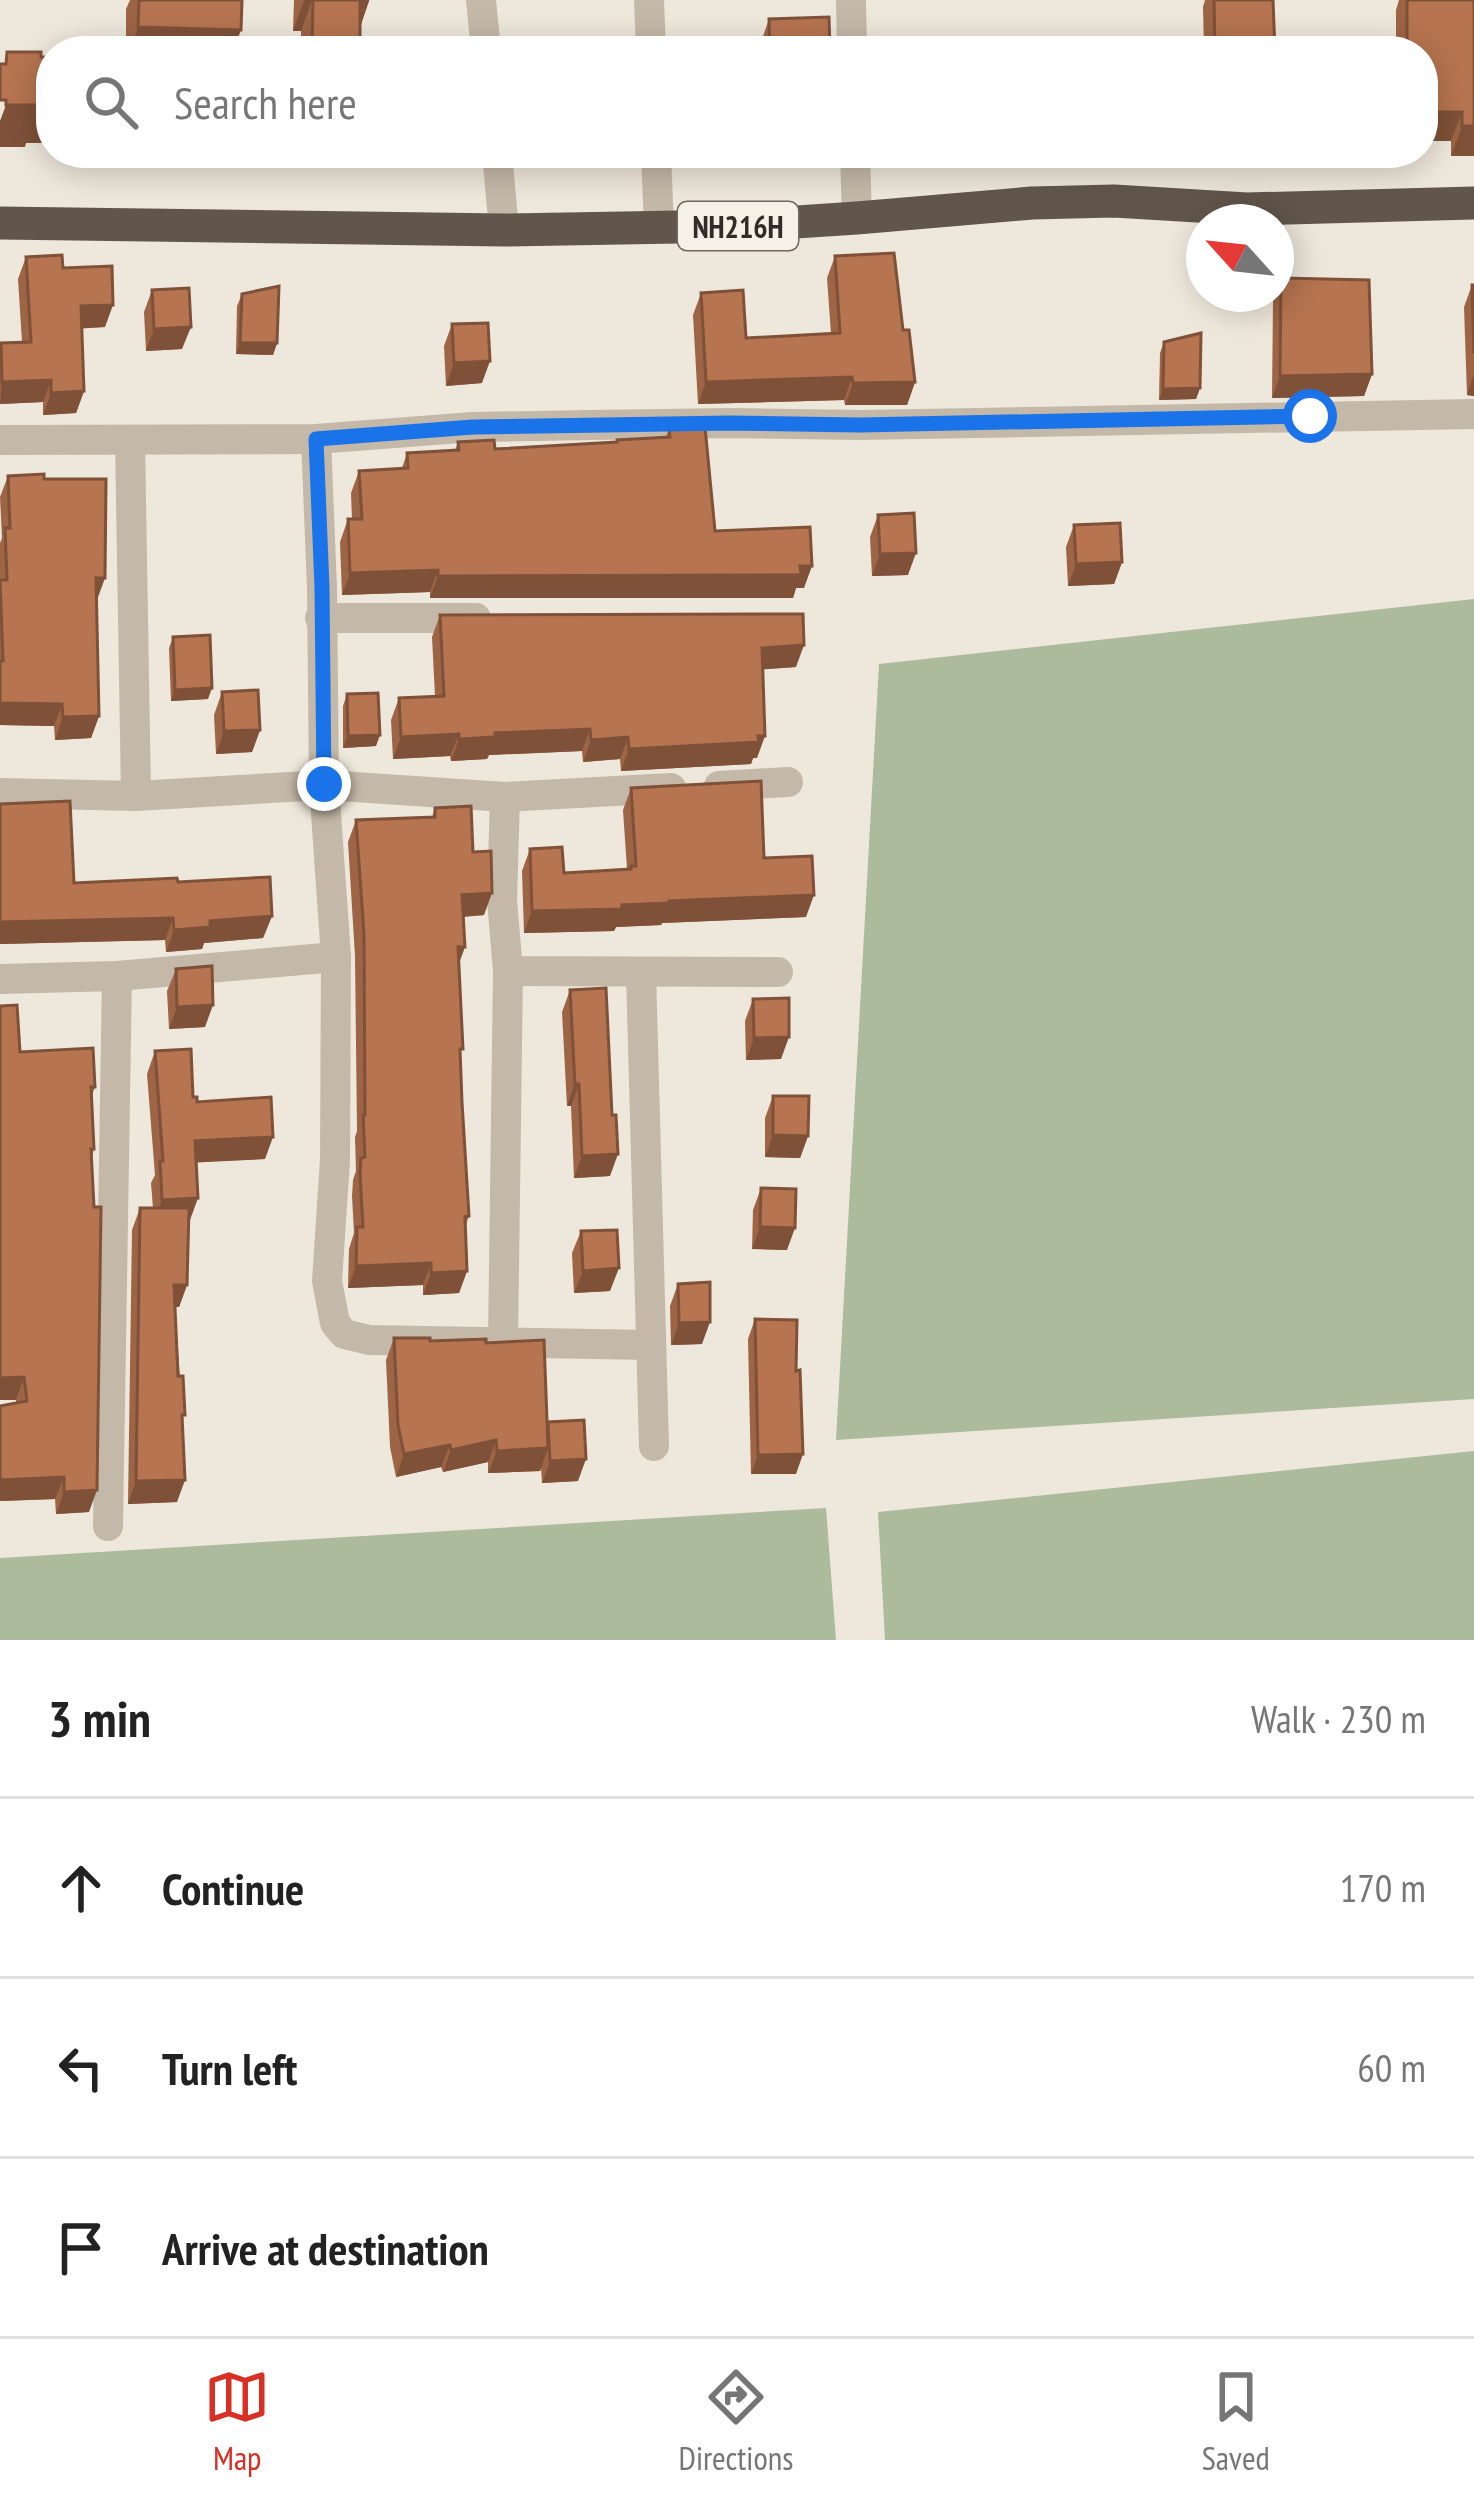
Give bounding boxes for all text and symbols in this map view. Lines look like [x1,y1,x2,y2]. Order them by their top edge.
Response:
search box [36,36,1438,168]
icon: search [78,69,144,135]
text: Search here [174,73,357,131]
road number: NH216H [678,202,798,250]
north arrow [1186,204,1294,312]
route start [1283,389,1337,443]
route end [297,757,351,811]
text: 3 min [48,1685,151,1751]
text: Walk · 230 m [1251,1693,1426,1744]
icon: ahead [48,1855,114,1921]
text: Continue [162,1859,304,1917]
text: 170 m [1340,1862,1426,1913]
icon: left [48,2035,114,2101]
text: Turn left [162,2039,297,2097]
text: 60 m [1357,2042,1426,2093]
icon: arrive [48,2215,114,2281]
text: Arrive at destination [162,2219,489,2277]
tab: Map [204,2364,270,2479]
tab: Directions [679,2364,793,2479]
tab: Saved [1202,2364,1270,2479]

